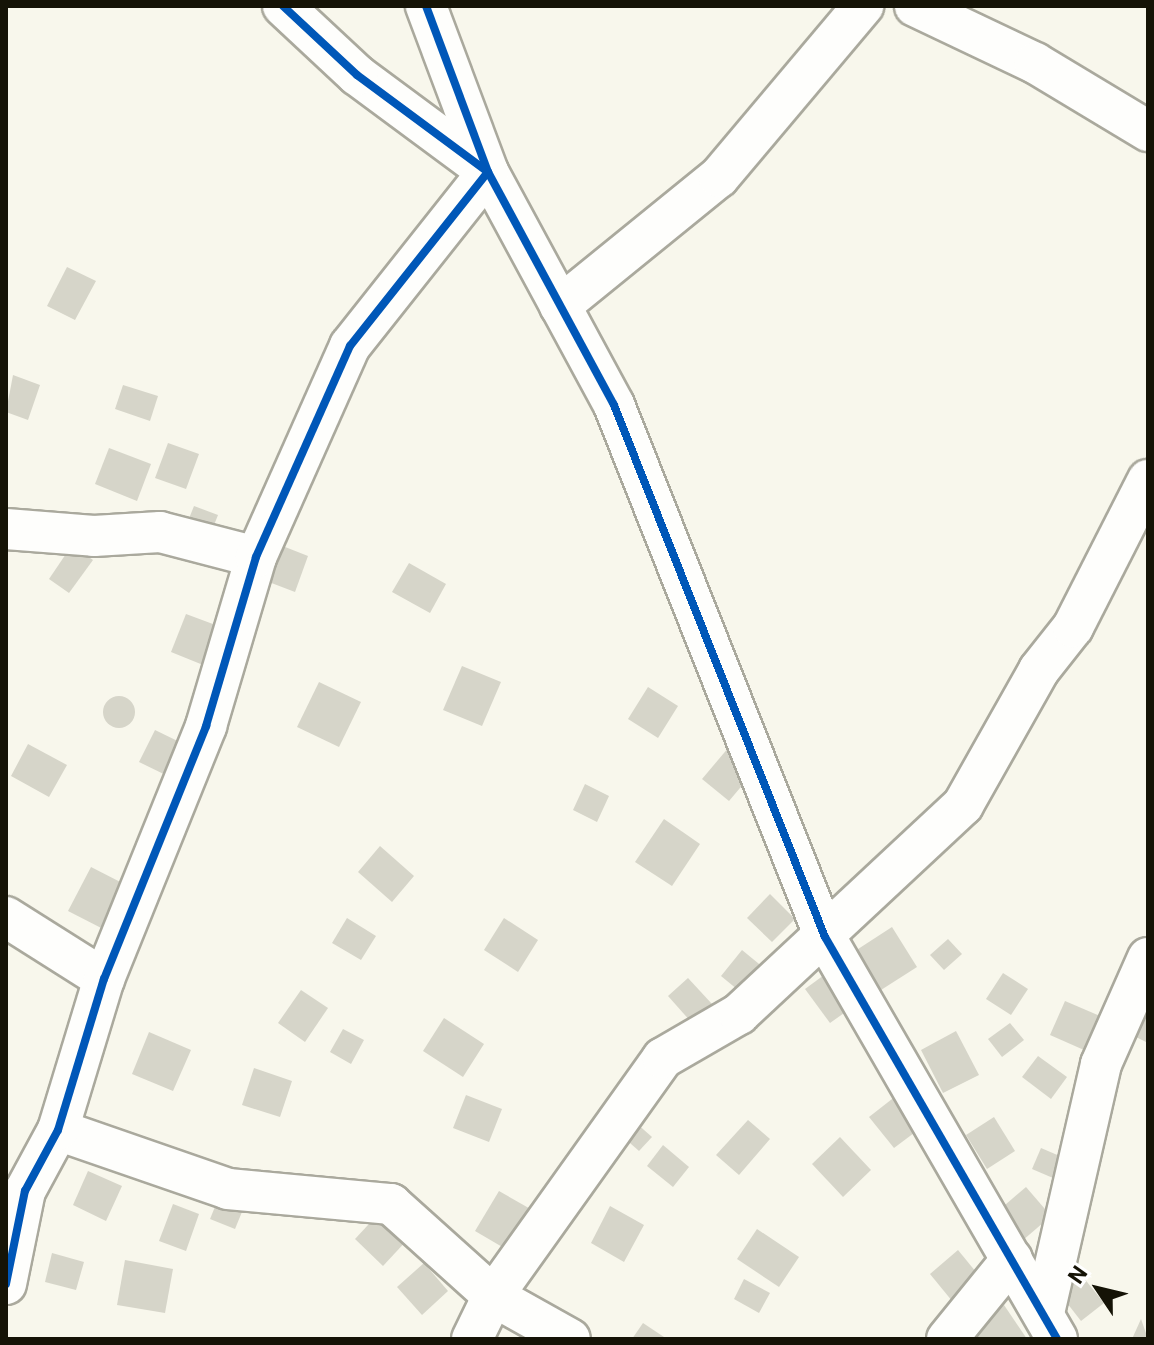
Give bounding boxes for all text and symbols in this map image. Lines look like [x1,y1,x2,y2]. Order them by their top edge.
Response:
north arrow [1058,1249,1138,1329]
text: N [1063,1261,1093,1288]

